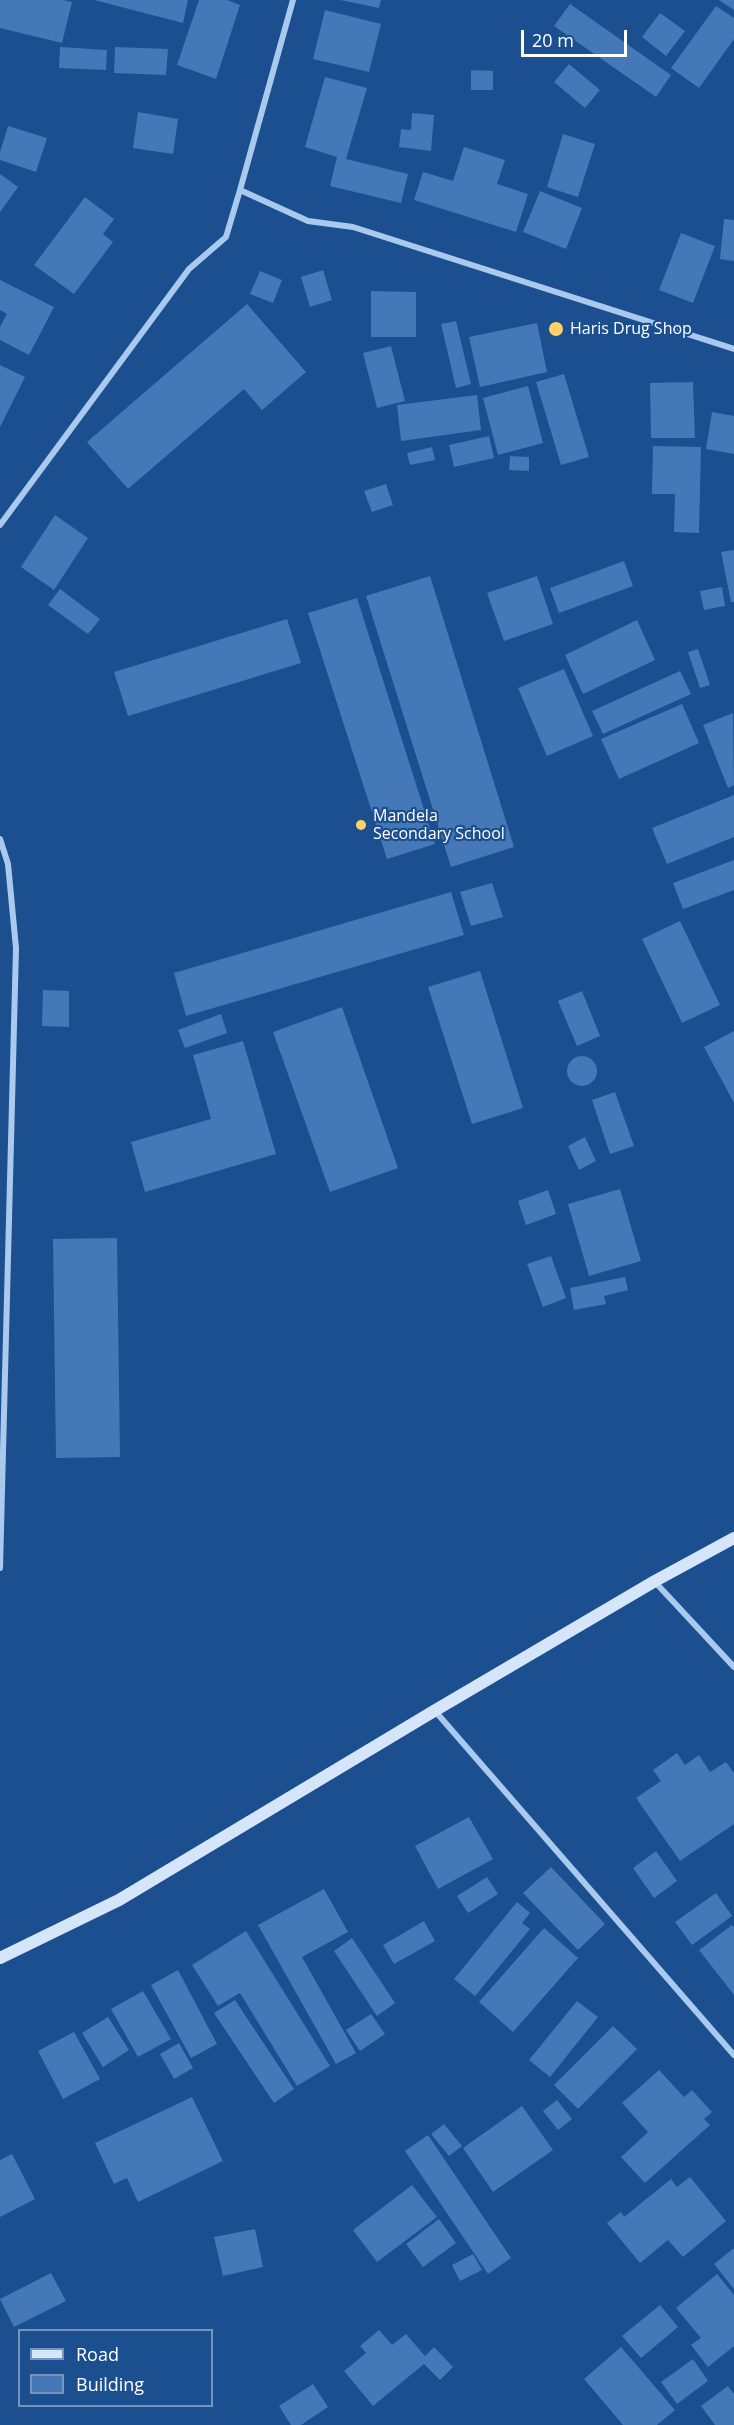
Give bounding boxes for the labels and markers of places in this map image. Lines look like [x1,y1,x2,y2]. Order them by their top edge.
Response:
place label: Haris Drug Shop [570,319,692,339]
marker: Haris Drug Shop [547,320,565,338]
place label: Mandela Secondary School [373,806,505,844]
marker: Mandela Secondary School [354,818,368,832]

